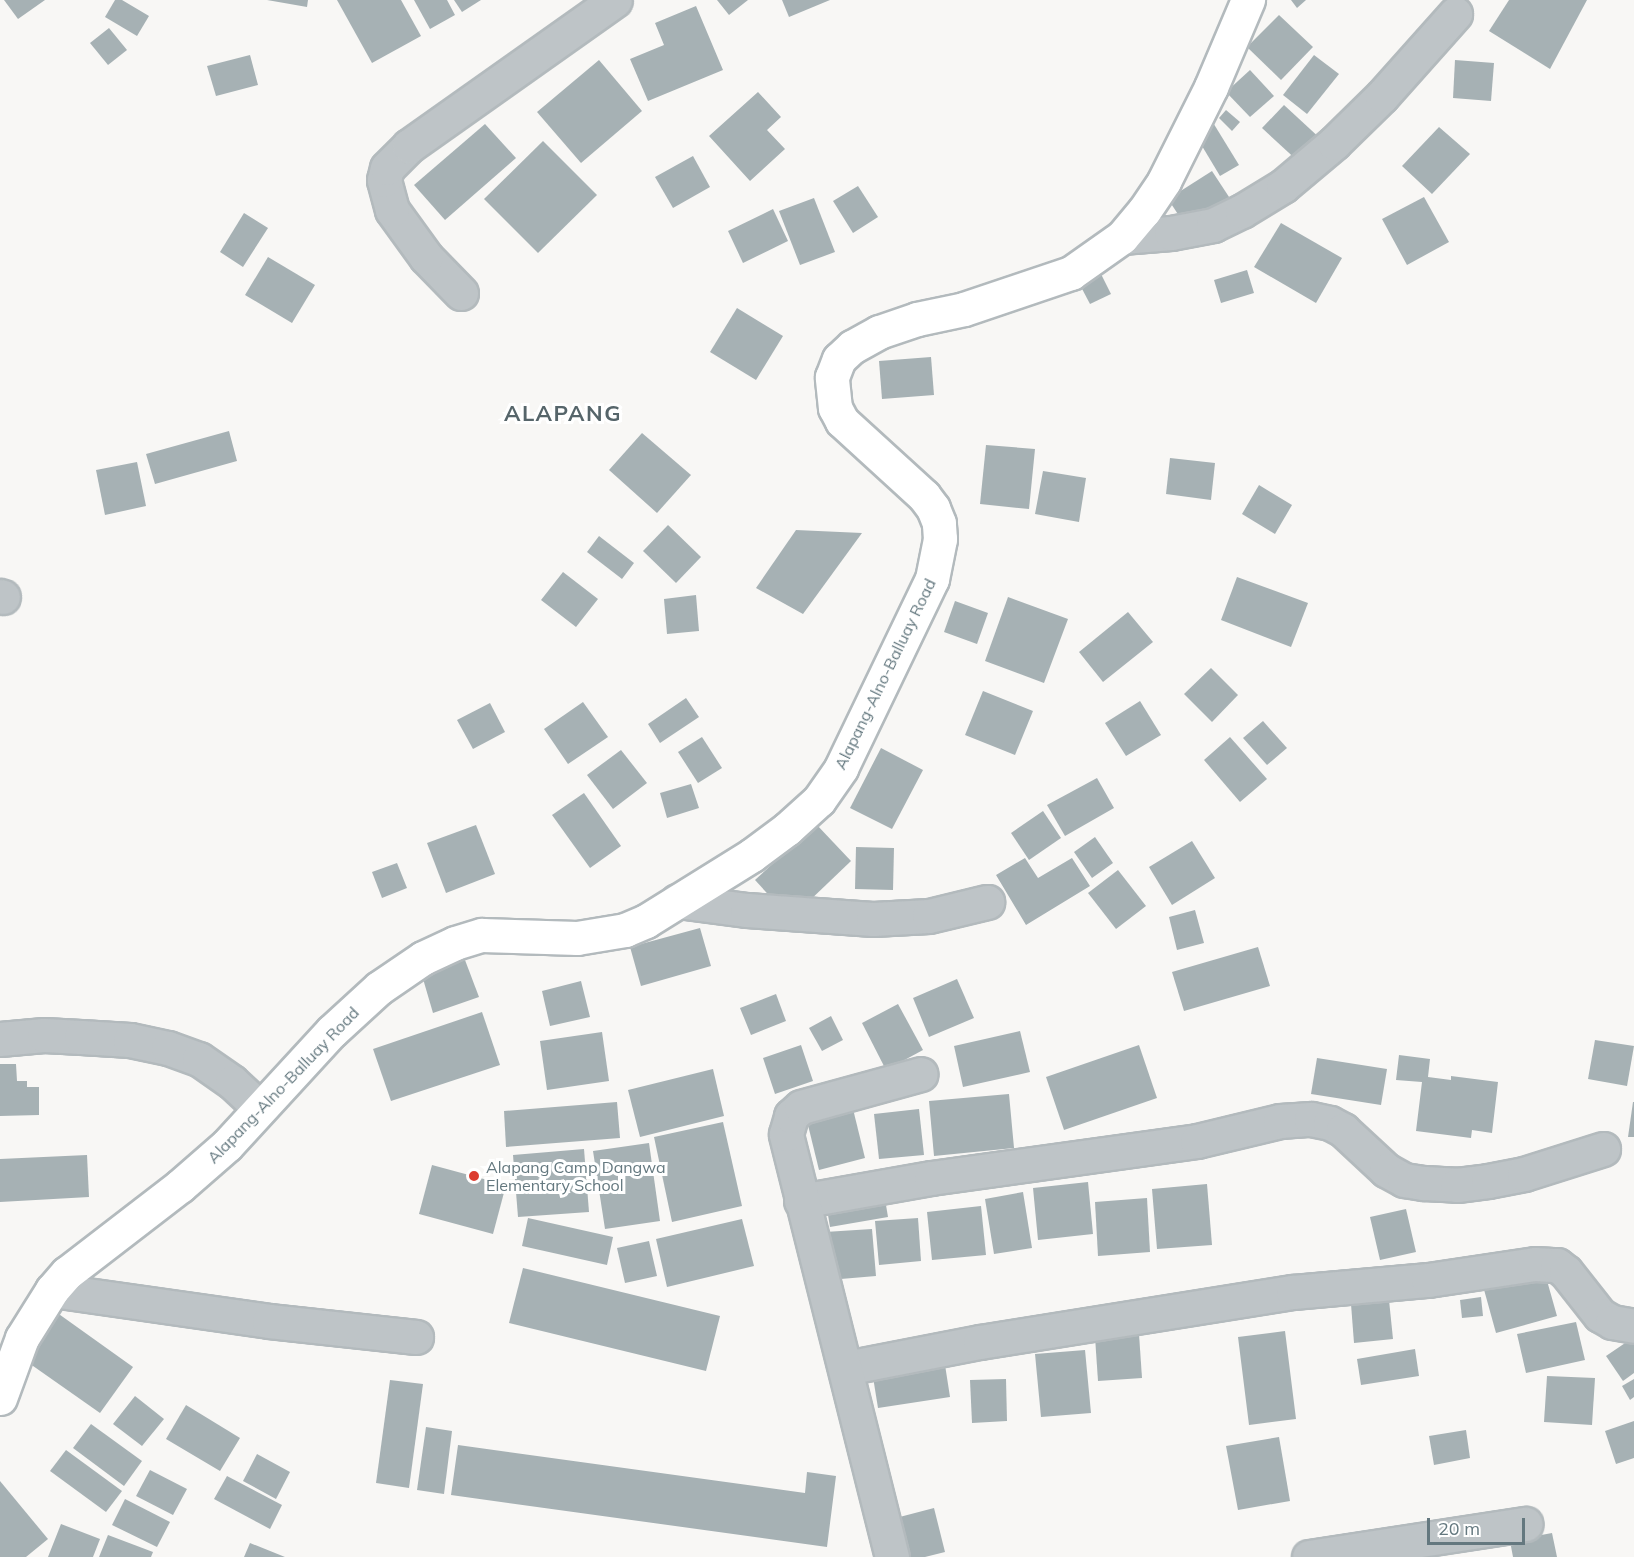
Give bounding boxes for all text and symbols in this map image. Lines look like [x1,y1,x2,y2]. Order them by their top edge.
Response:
district label: ALAPANG [504,401,622,427]
street label: Alapang-Alno-Balluay Road [830,575,940,773]
street label: Alapang-Alno-Balluay Road [203,1003,363,1167]
place label: Alapang Camp Dangwa Elementary School [486,1157,666,1195]
marker: Alapang Camp Dangwa Elementary School [467,1169,481,1183]
scale bar [1430,1506,1528,1544]
text: 20 m [1438,1517,1480,1540]

